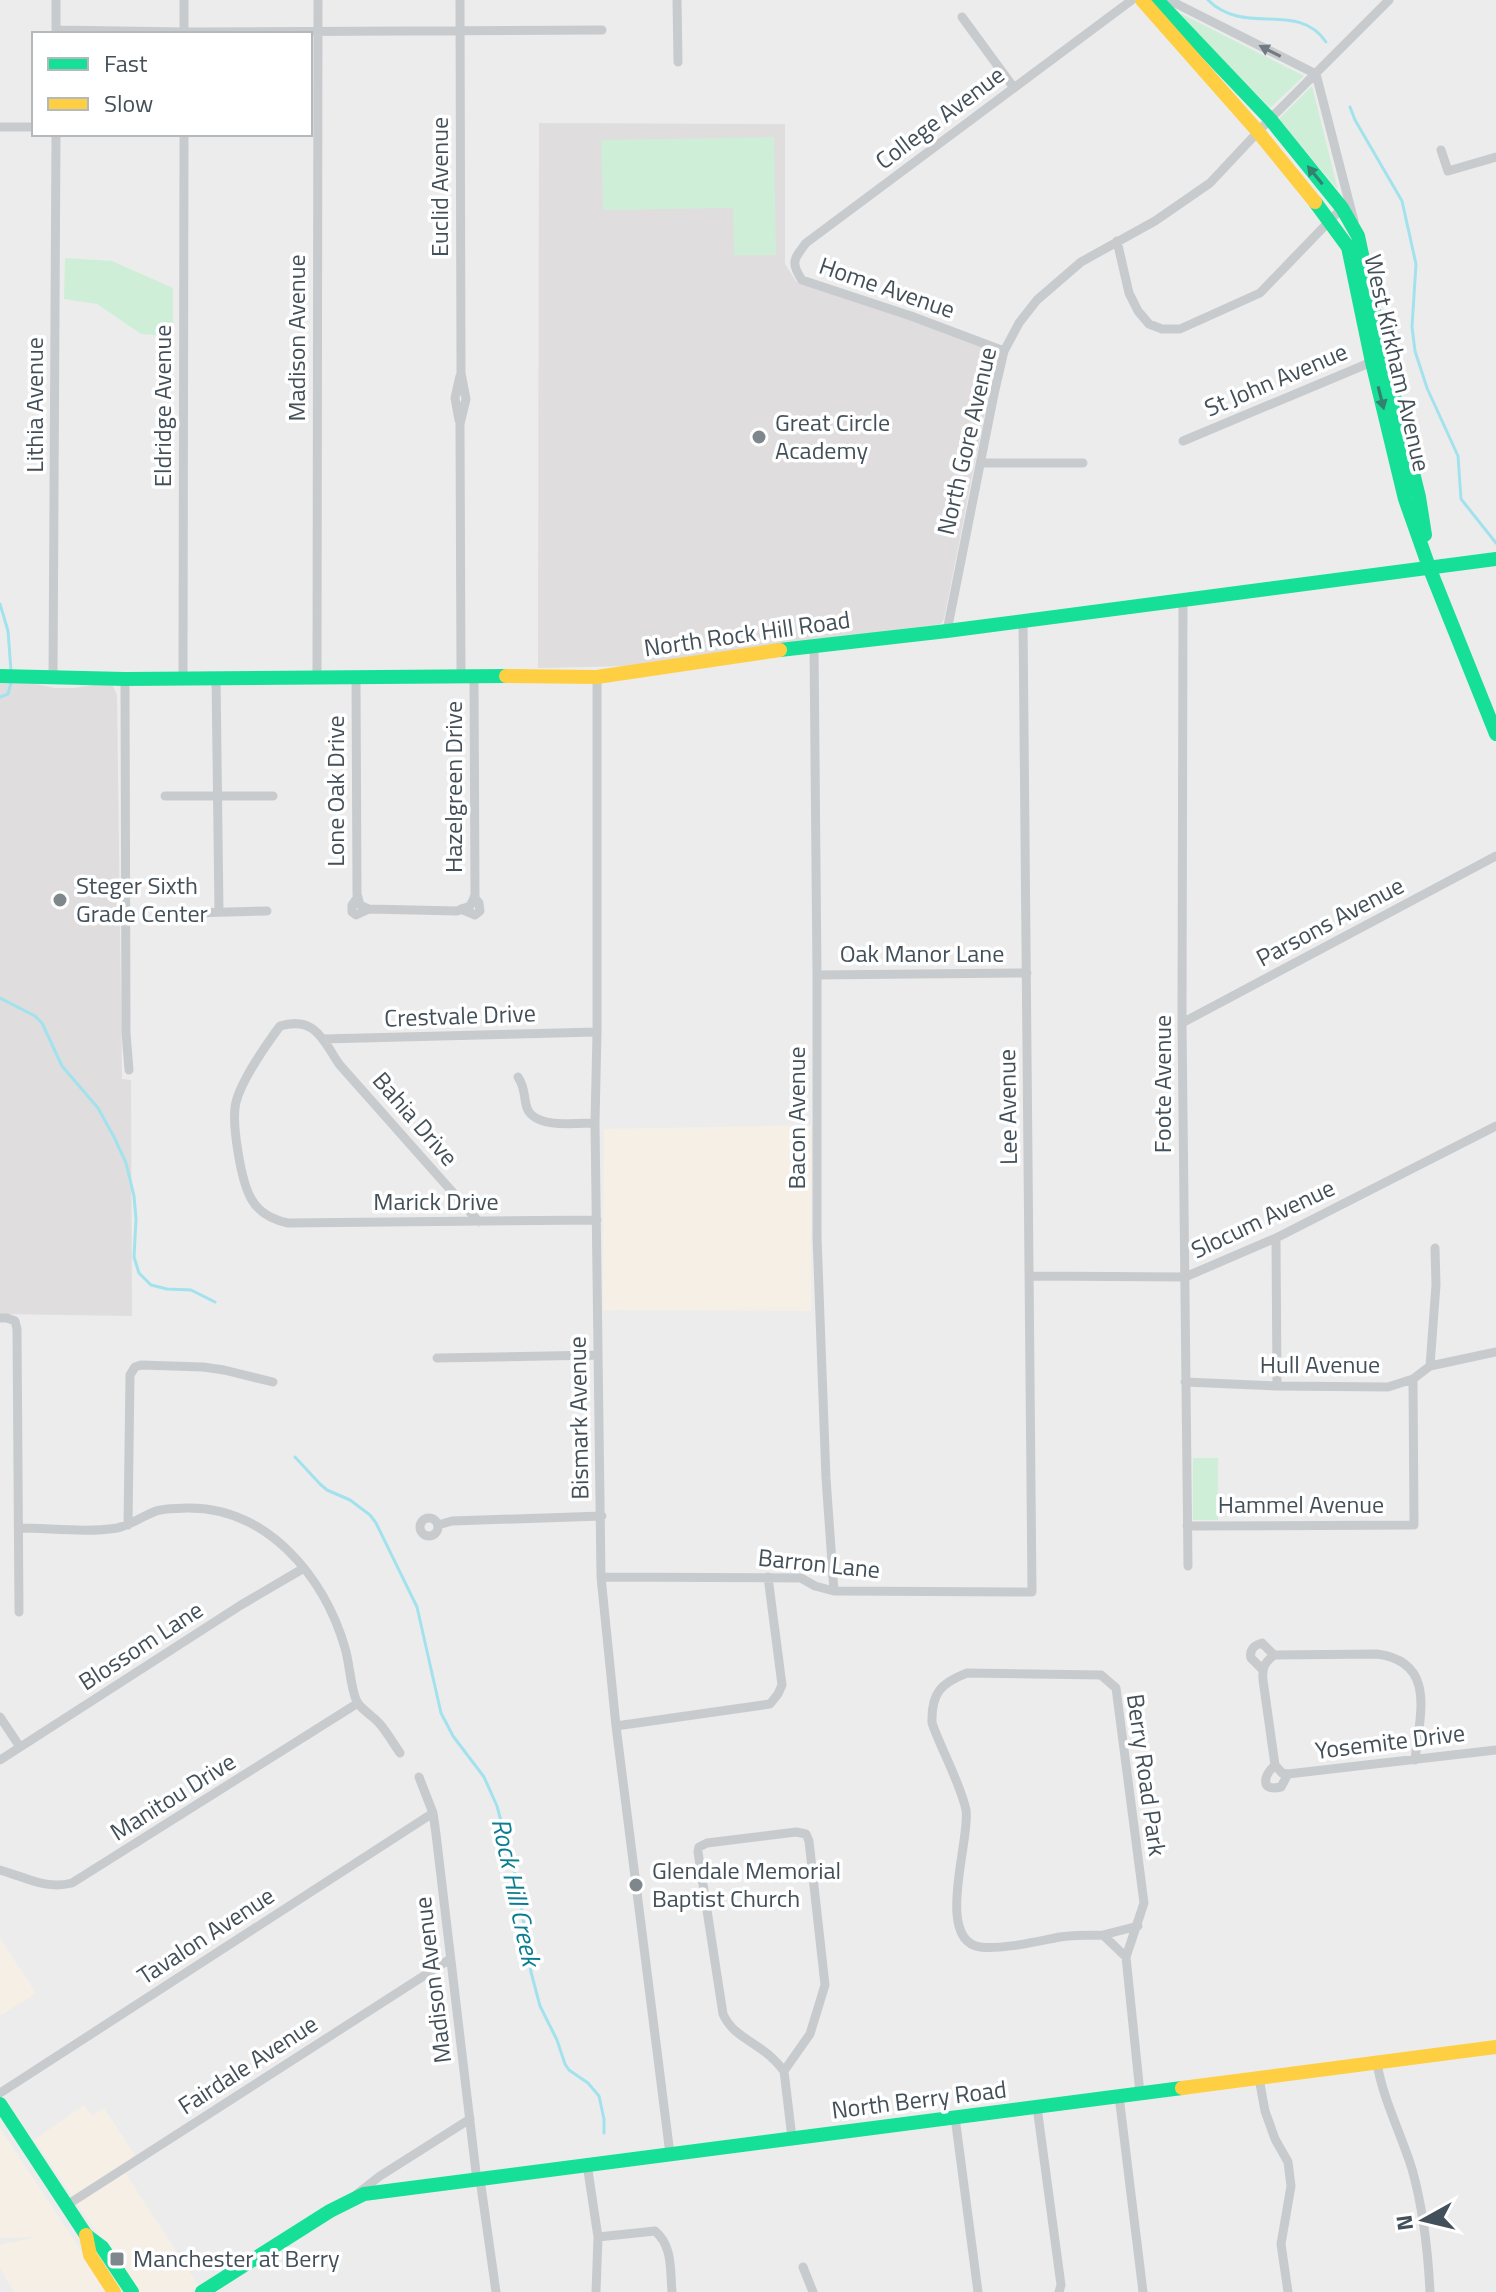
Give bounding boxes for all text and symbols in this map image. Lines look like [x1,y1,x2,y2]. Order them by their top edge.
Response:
legend [32,32,312,136]
one-way arrow [1259,44,1282,58]
text: Fast [104,45,148,81]
street label: College Avenue [867,57,1012,178]
text: Slow [104,85,153,121]
street label: Euclid Avenue [421,117,457,257]
one-way arrow [1307,165,1324,185]
street label: Home Avenue [815,247,960,327]
street label: West Kirkham Avenue [1355,251,1440,475]
street label: Madison Avenue [278,254,314,422]
street label: Eldridge Avenue [144,325,180,487]
street label: St John Avenue [1199,333,1353,425]
street label: Lithia Avenue [16,337,52,473]
street label: North Gore Avenue [927,343,1005,538]
one-way arrow [1375,386,1387,411]
place label: Great Circle Academy [775,404,890,468]
marker: Great Circle Academy [750,428,768,446]
street label: North Rock Hill Road [641,601,852,665]
street label: Hazelgreen Drive [435,701,471,873]
street label: Lone Oak Drive [317,715,353,867]
place label: Steger Sixth Grade Center [76,867,208,931]
street label: Parsons Avenue [1249,867,1410,975]
marker: Steger Sixth Grade Center [51,891,69,909]
street label: Oak Manor Lane [840,935,1004,971]
street label: Crestvale Drive [384,994,536,1036]
street label: Foote Avenue [1144,1015,1180,1153]
street label: Bacon Avenue [778,1046,814,1190]
street label: Lee Avenue [988,1049,1026,1165]
street label: Bahia Drive [365,1063,467,1173]
street label: Slocum Avenue [1185,1169,1340,1267]
street label: Marick Drive [373,1183,499,1219]
street label: Bismark Avenue [559,1336,597,1500]
street label: Hull Avenue [1260,1346,1380,1382]
street label: Hammel Avenue [1218,1486,1384,1522]
street label: Barron Lane [756,1539,882,1587]
street label: Blossom Lane [71,1591,210,1699]
street label: Berry Road Park [1118,1691,1176,1859]
street label: Yosemite Drive [1313,1714,1467,1768]
street label: Manitou Drive [103,1743,242,1849]
water label: Rock Hill Creek [482,1814,552,1973]
place label: Glendale Memorial Baptist Church [652,1852,841,1916]
marker: Glendale Memorial Baptist Church [627,1876,645,1894]
street label: Tavalon Avenue [130,1877,281,1993]
street label: Madison Avenue [404,1895,460,2065]
street label: Fairdale Avenue [171,2006,324,2123]
street label: North Berry Road [829,2070,1008,2128]
north arrow [1384,2180,1464,2260]
text: N [1386,2213,1422,2233]
place label: Manchester at Berry [133,2240,340,2276]
marker: Manchester at Berry [108,2250,126,2268]

